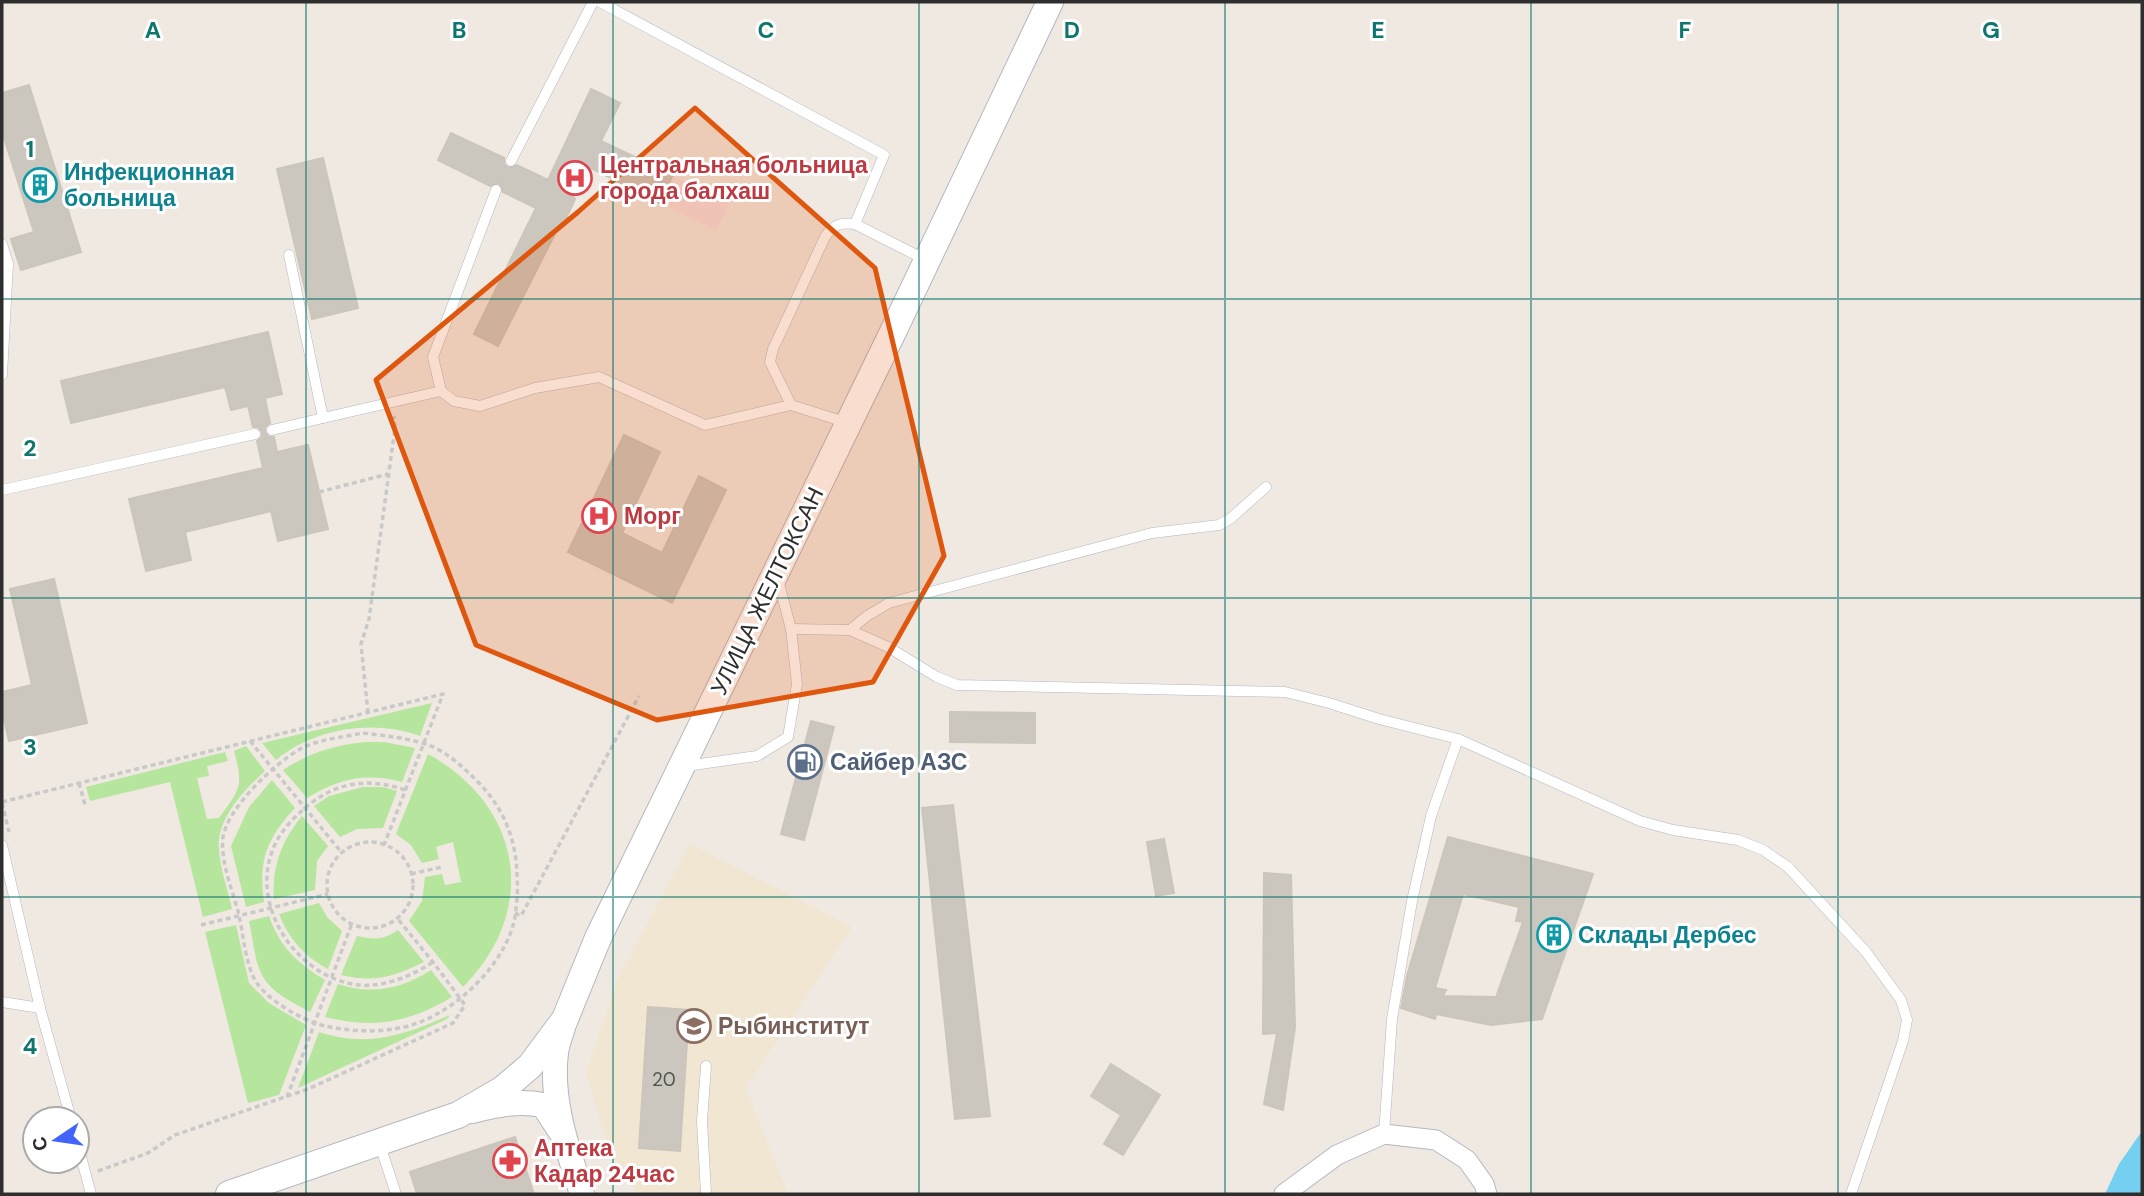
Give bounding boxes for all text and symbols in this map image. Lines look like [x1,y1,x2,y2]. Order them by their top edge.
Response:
text: A [145,15,161,45]
text: B [452,15,466,45]
text: C [758,15,774,45]
text: D [1064,15,1080,45]
text: E [1371,15,1385,45]
text: F [1679,15,1692,45]
text: G [1982,15,2000,45]
text: 1 [26,134,34,164]
place label: Центральная больница города балхаш [600,150,868,206]
place label: Инфекционная больница [64,157,235,213]
hospital icon: Центральная больница города балхаш [556,159,594,197]
building icon: Инфекционная больница [21,166,59,204]
text: 2 [23,433,37,463]
street label: УЛИЦА ЖЕЛТОКСАН [704,482,830,700]
hospital icon: Морг [580,497,618,535]
place label: Морг [624,501,681,531]
text: 3 [23,732,37,762]
fuel station icon: Сайбер АЗС [786,743,824,781]
place label: Сайбер АЗС [830,747,967,777]
building icon: Склады Дербес [1535,916,1573,954]
place label: Склады Дербес [1578,920,1757,950]
school or university icon: Рыбинститут [675,1007,713,1045]
place label: Рыбинститут [718,1011,870,1041]
text: 4 [23,1031,38,1061]
house number: 20 [652,1067,676,1092]
north arrow [21,1105,91,1175]
place label: Аптека Кадар 24час [534,1133,675,1189]
text: С [26,1134,54,1153]
pharmacy icon: Аптека Кадар 24час [491,1142,529,1180]

